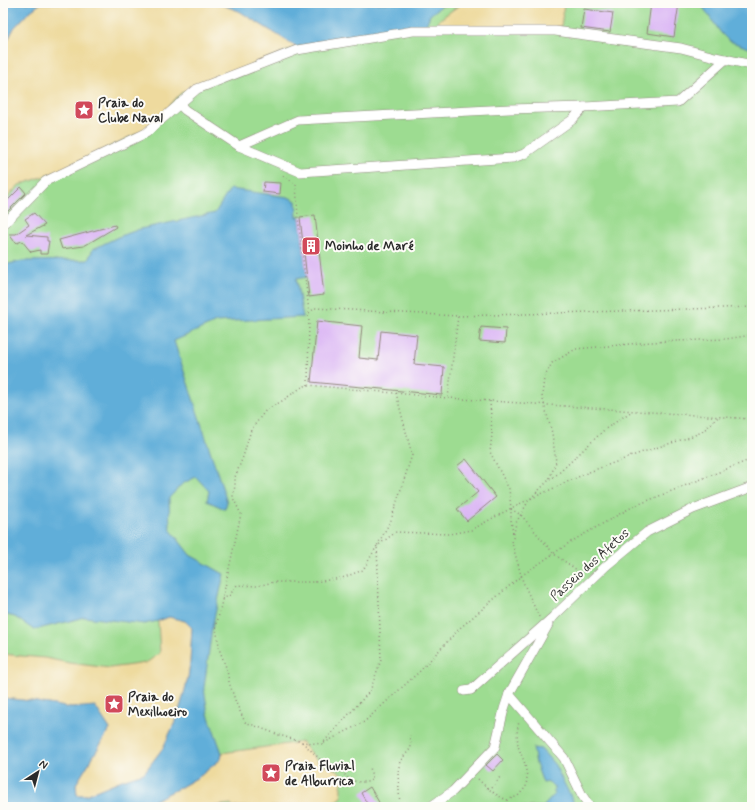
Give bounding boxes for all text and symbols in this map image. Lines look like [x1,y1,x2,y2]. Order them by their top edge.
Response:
place label: Praia do Clube Naval [98,95,163,127]
place icon: Praia do Clube Naval [73,99,95,121]
building icon: Moinho de Maré [300,235,322,257]
place label: Moinho de Maré [325,238,414,255]
street label: Passeio dos Afetos [547,525,633,605]
place label: Praia do Mexilhoeiro [128,689,188,721]
place icon: Praia do Mexilhoeiro [103,693,125,715]
north arrow [18,752,58,792]
text: N [36,757,50,773]
place label: Praia Fluvial de Alburrica [285,758,355,790]
place icon: Praia Fluvial de Alburrica [260,762,282,784]

